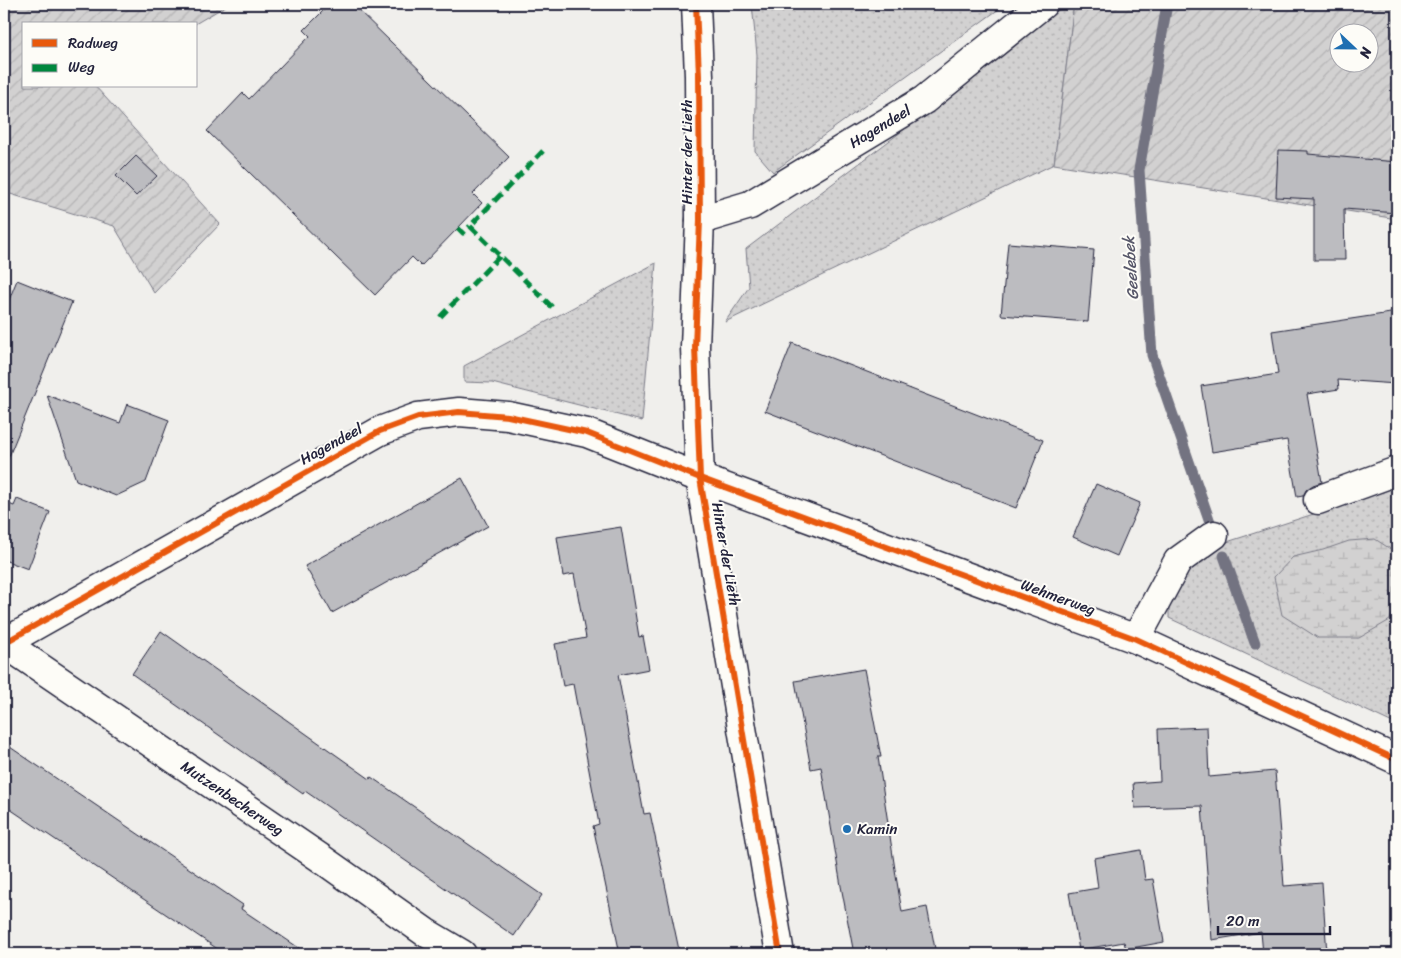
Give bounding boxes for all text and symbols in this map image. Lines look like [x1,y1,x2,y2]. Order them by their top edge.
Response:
legend [22,22,198,88]
north arrow [1328,22,1378,72]
text: Radweg [68,30,118,56]
text: N [1352,43,1379,62]
text: Weg [68,54,95,80]
street label: Hagendeel [844,97,917,155]
street label: Hinter der Lieth [674,99,700,205]
water label: Geelebek [1114,234,1147,301]
street label: Hagendeel [295,416,368,472]
street label: Hinter der Lieth [704,500,748,608]
street label: Wehmerweg [1017,571,1099,623]
street label: Mutzenbecherweg [175,754,289,843]
place label: Kamin [857,816,897,842]
marker: Kamin [841,823,853,835]
scale bar [1218,903,1331,935]
text: 20 m [1226,908,1260,934]

